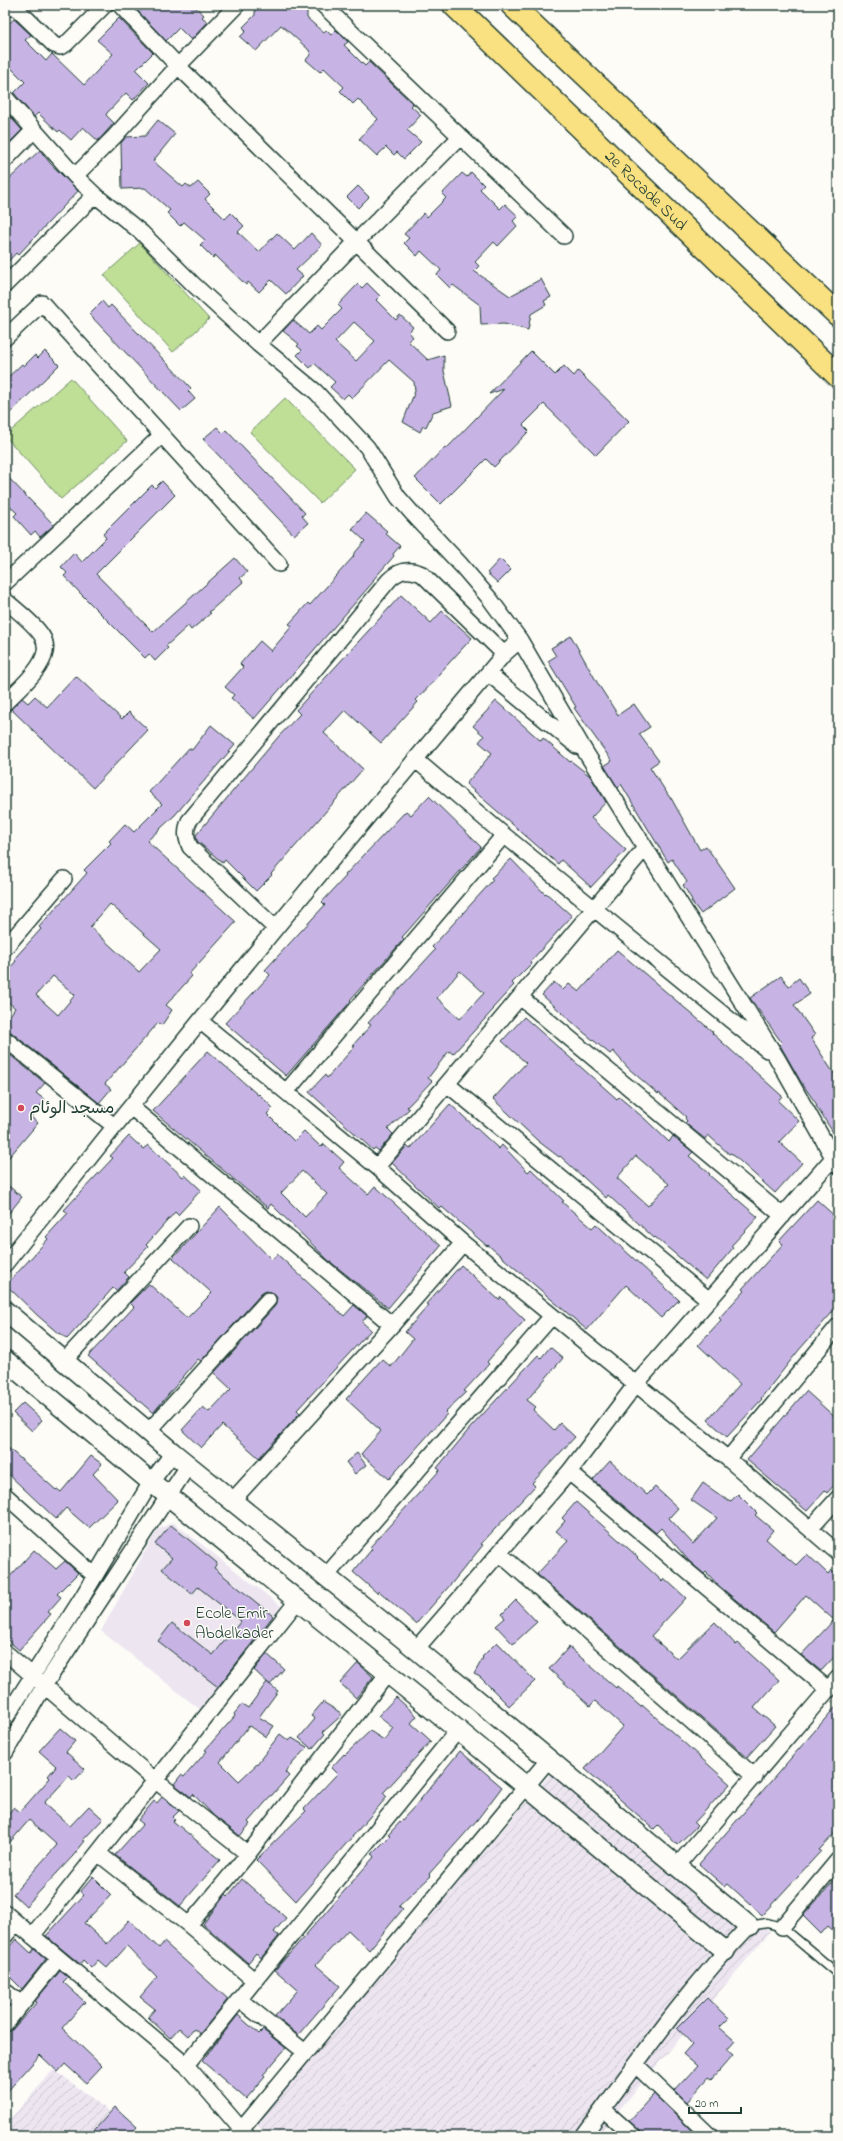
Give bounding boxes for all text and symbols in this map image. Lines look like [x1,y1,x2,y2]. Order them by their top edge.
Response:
street label: 2e Rocade Sud [599,144,693,237]
place label: مسجد الوئام [29,1096,114,1121]
marker: مسجد الوئام [16,1103,26,1113]
place label: Ecole Emir Abdelkader [195,1601,274,1646]
marker: Ecole Emir Abdelkader [182,1618,192,1628]
scale bar [689,2089,741,2115]
text: 20 m [695,2095,718,2113]

